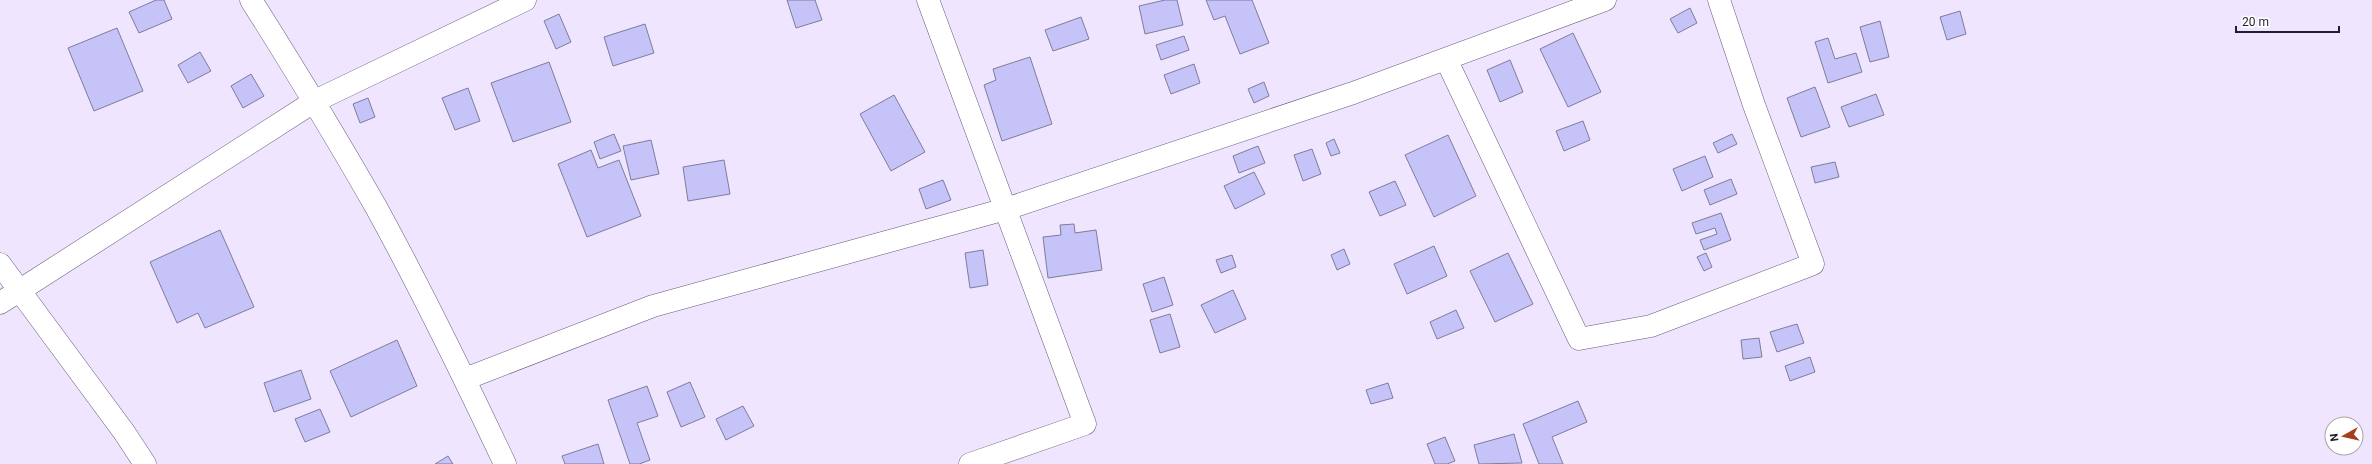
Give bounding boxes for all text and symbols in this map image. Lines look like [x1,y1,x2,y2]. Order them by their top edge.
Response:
scale bar [2236,8,2339,34]
text: 20 m [2242,15,2269,29]
north arrow [2324,416,2364,456]
text: N [2328,432,2342,442]

